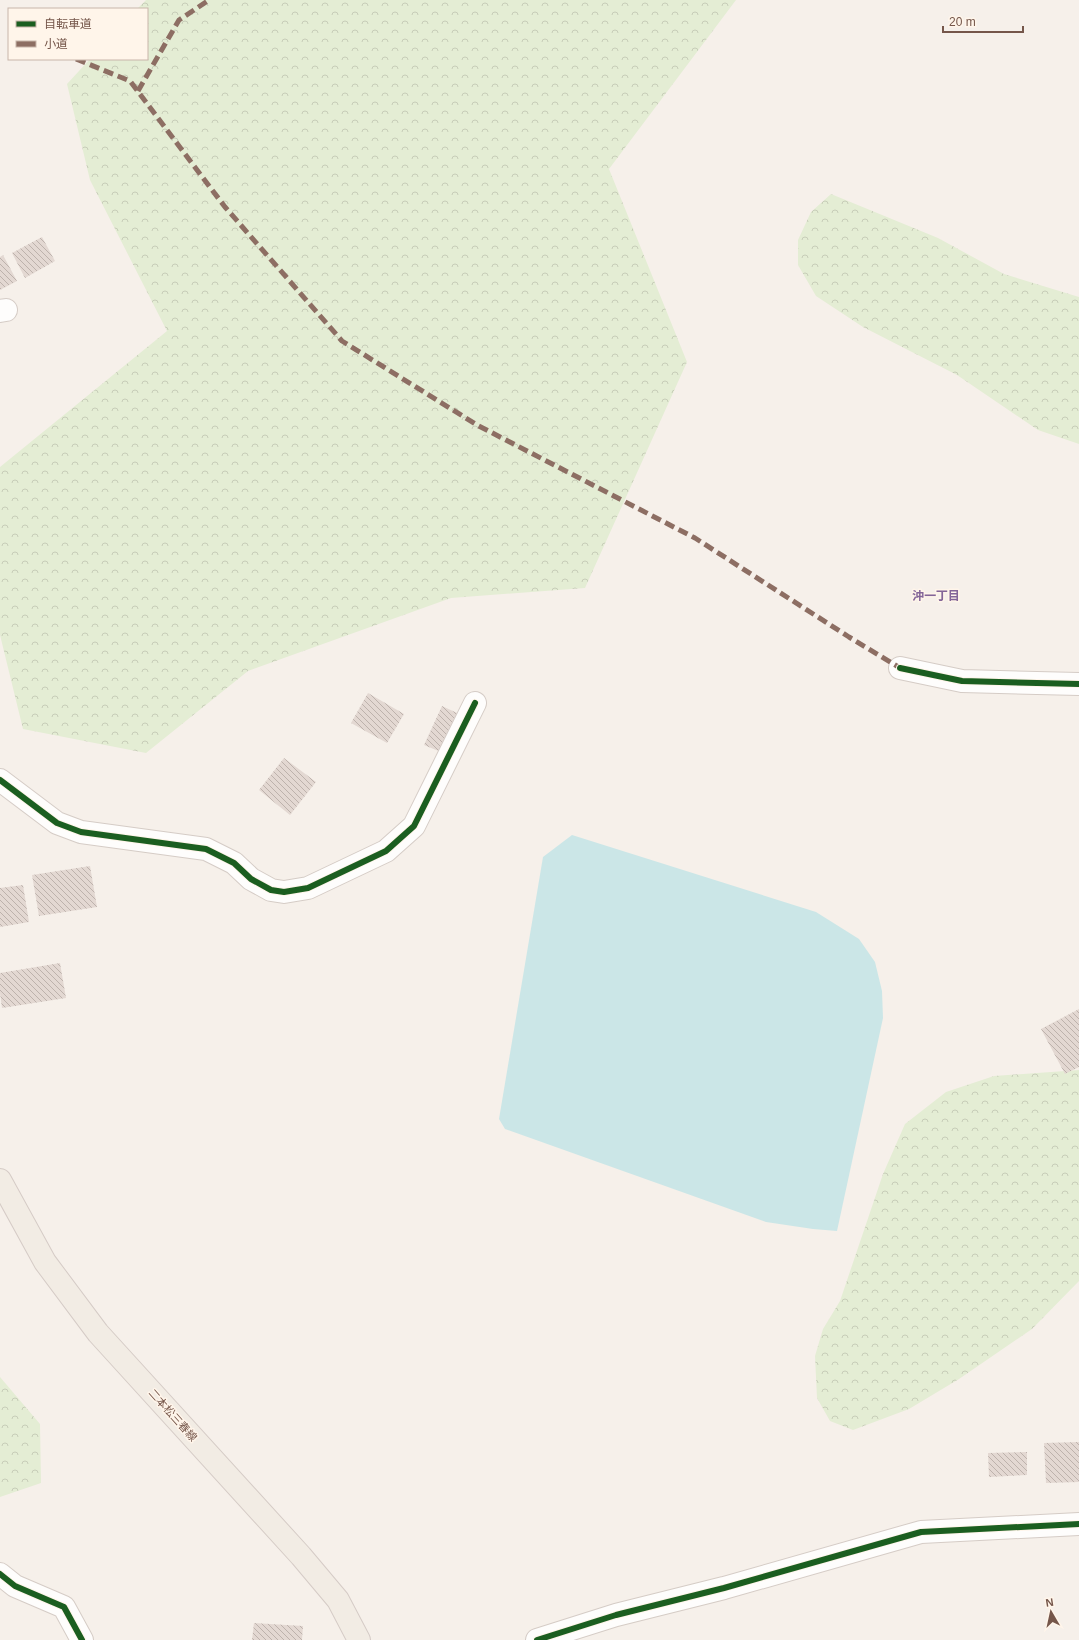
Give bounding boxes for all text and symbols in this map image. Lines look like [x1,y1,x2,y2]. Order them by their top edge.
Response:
legend [8,8,148,60]
scale bar [943,8,1023,34]
text: 20 m [949,15,976,29]
text: 自転車道 [44,17,92,31]
text: 小道 [44,37,68,51]
district label: 沖一丁目 [912,589,960,603]
street label: 二本松三春線 [146,1386,200,1444]
north arrow [1031,1592,1071,1632]
text: N [1045,1596,1054,1609]

